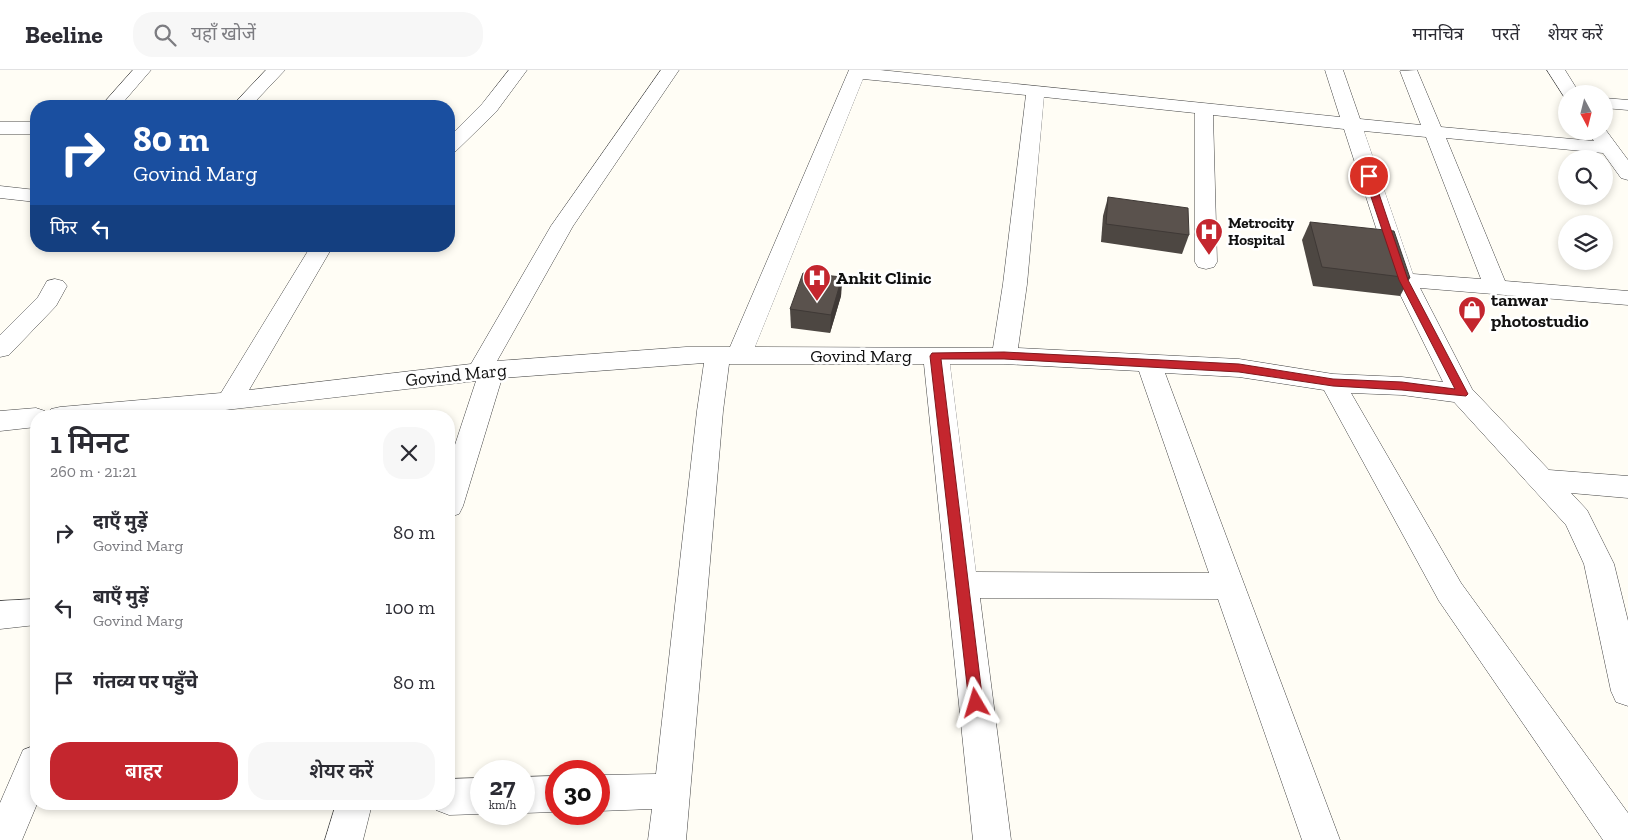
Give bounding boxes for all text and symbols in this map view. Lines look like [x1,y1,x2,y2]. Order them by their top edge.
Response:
search box [133,12,483,57]
text: Beeline [25,20,103,49]
icon: search [151,21,179,49]
text: यहाँ खोजें [191,22,256,45]
text: मानचित्र [1412,23,1464,45]
text: परतें [1492,23,1520,45]
text: शेयर करें [1548,23,1603,45]
north arrow [1558,85,1612,140]
map controls [1558,85,1613,270]
text: 80 m [133,118,209,160]
icon: right [50,120,115,185]
button: search [1558,150,1613,205]
pin [1348,155,1390,197]
text: Govind Marg [133,160,257,187]
icon: arrive [1355,162,1383,190]
place label: Metrocity Hospital [1228,214,1294,249]
icon: left [87,215,115,243]
button: layers [1558,215,1613,270]
text: फिर [50,216,77,239]
hospital icon: Metrocity Hospital [1194,217,1224,256]
hospital icon: Ankit Clinic [802,263,832,302]
place label: Ankit Clinic [836,267,932,289]
place label: tanwar photostudio [1491,289,1589,332]
shop icon: tanwar photostudio [1457,295,1487,334]
street label: Govind Marg [810,345,912,367]
street label: Govind Marg [404,359,508,391]
text: 1 मिनट [50,425,129,461]
button: close [383,427,435,479]
text: 260 m · 21:21 [50,462,137,481]
text: दाएँ मुड़ें [93,510,148,533]
icon: right [50,519,78,547]
text: 80 m [393,521,435,544]
text: Govind Marg [93,536,183,555]
text: बाएँ मुड़ें [93,585,149,608]
icon: left [50,594,78,622]
text: 100 m [385,596,435,619]
text: Govind Marg [93,611,183,630]
icon: arrive [50,669,78,697]
text: गंतव्य पर पहुँचे [93,670,198,693]
text: 80 m [393,671,435,694]
position arrow [949,676,1001,728]
button: बाहर [50,742,238,800]
button: शेयर करें [248,742,435,800]
speed limit sign: 30 [545,760,610,825]
text: 27 [490,771,515,801]
text: km/h [489,798,516,812]

